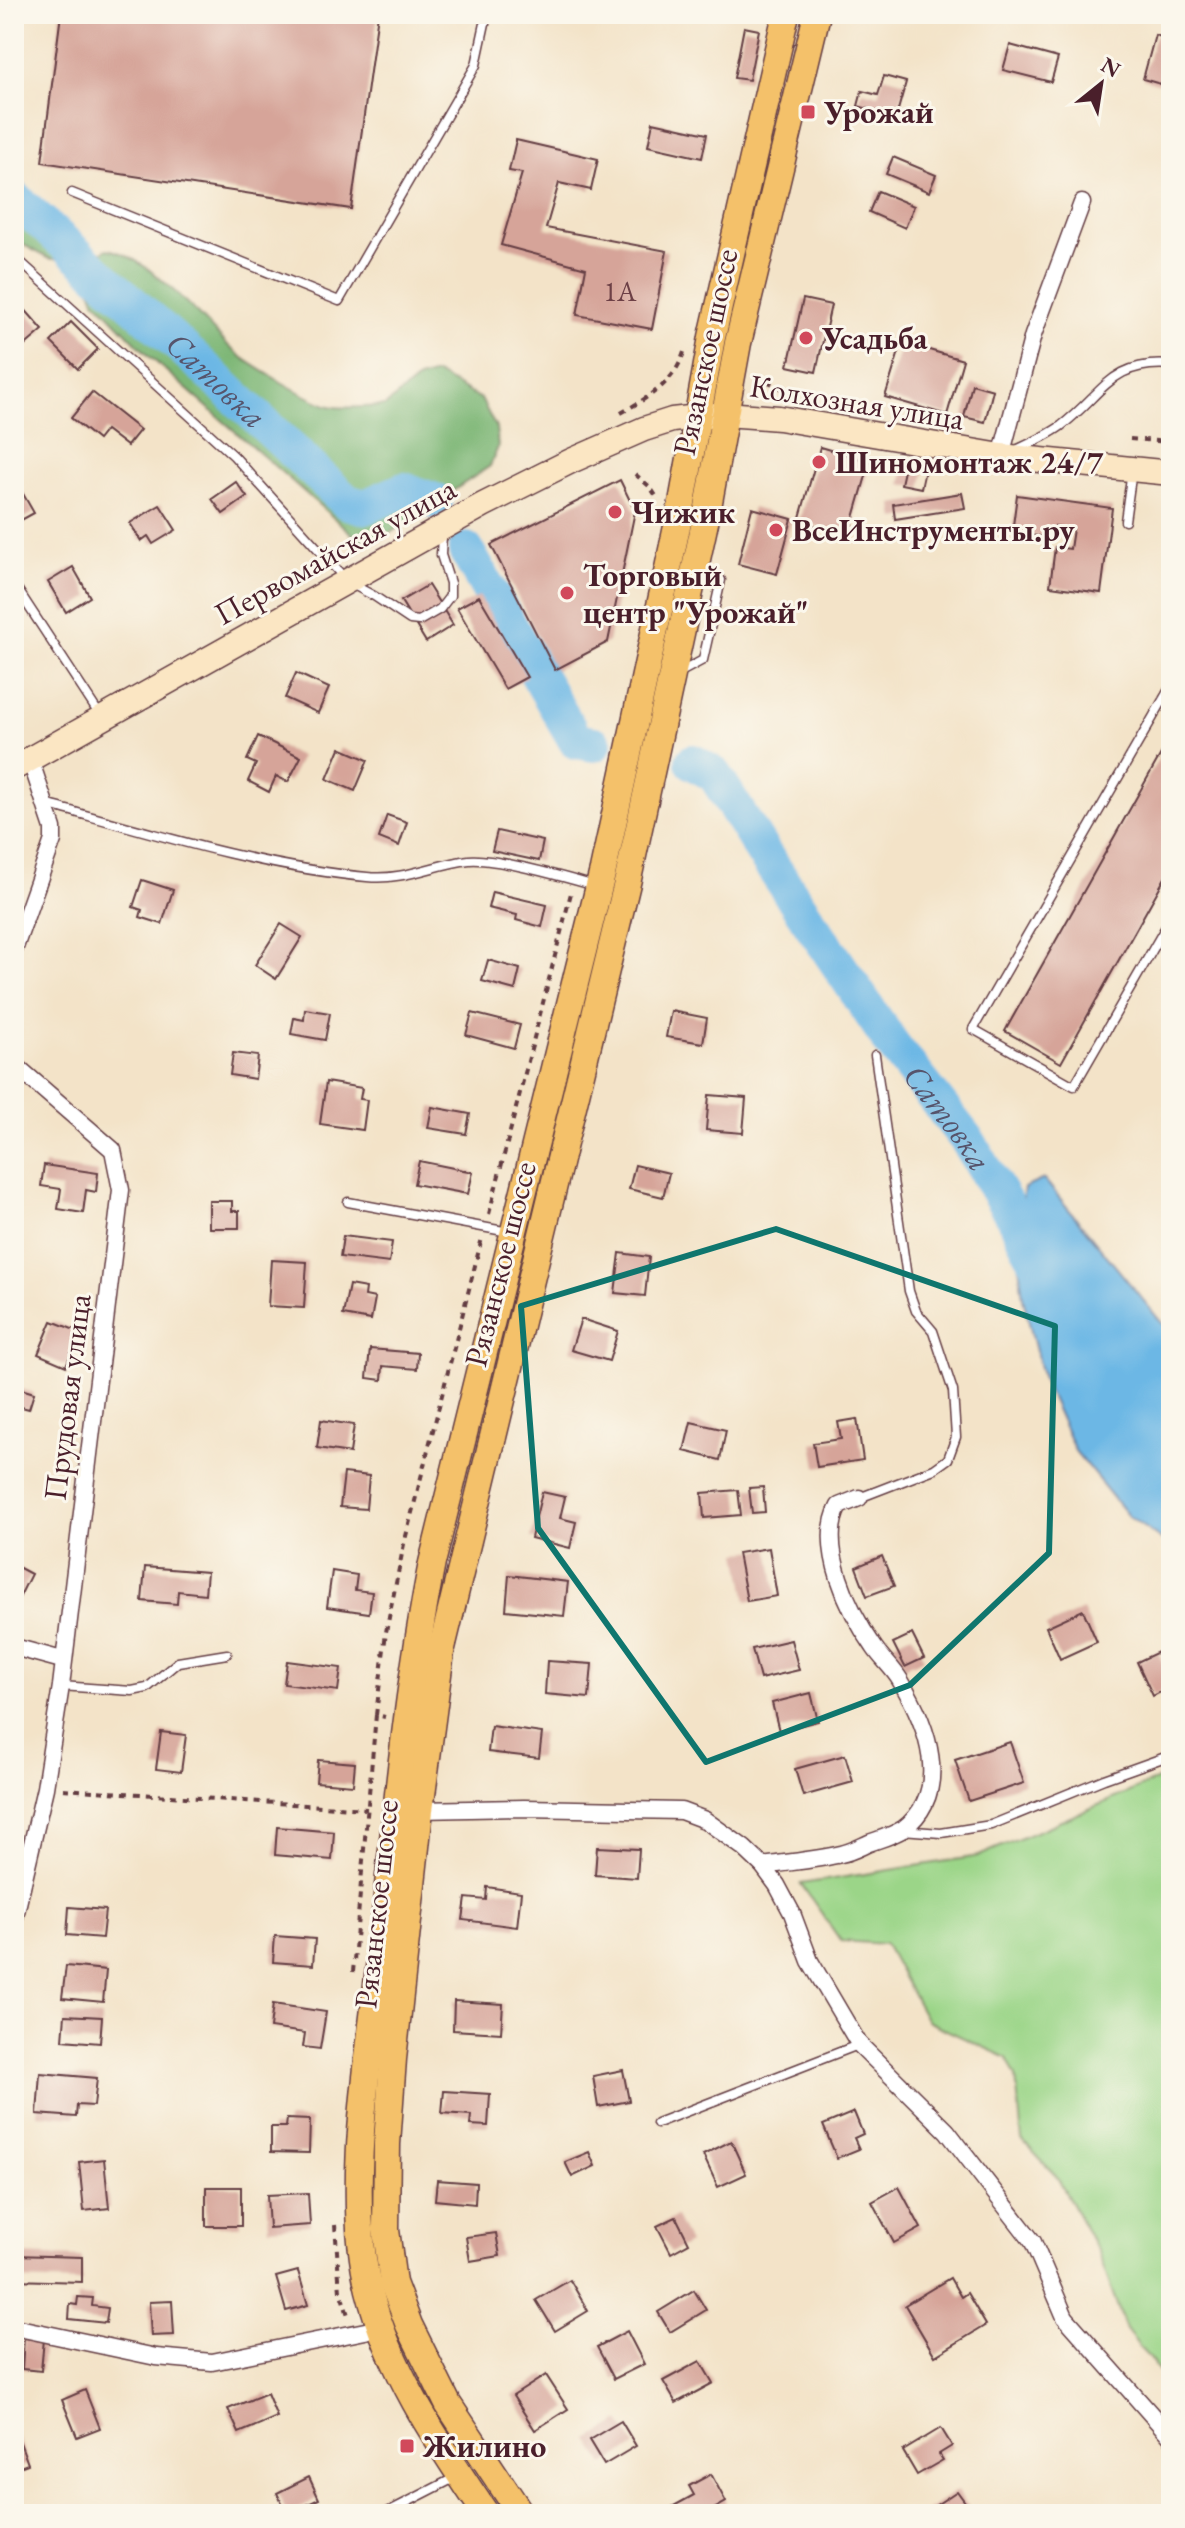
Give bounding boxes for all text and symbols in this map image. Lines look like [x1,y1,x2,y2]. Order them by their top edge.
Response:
north arrow [1061,44,1141,124]
text: N [1096,50,1126,84]
place label: Урожай [823,91,934,133]
marker: Урожай [799,103,817,121]
street label: Рязанское шоссе [663,245,747,459]
house number: 1А [604,273,637,309]
place label: Усадьба [821,317,929,359]
water label: Сатовка [156,322,277,438]
marker: Усадьба [797,329,815,347]
street label: Колхозная улица [747,364,967,440]
place label: Шиномонтаж 24/7 [835,441,1104,483]
marker: Шиномонтаж 24/7 [810,453,828,471]
street label: Первомайская улица [207,467,463,635]
place label: Чижик [631,491,736,533]
marker: Чижик [606,503,624,521]
place label: ВсеИнструменты.ру [792,509,1075,551]
marker: ВсеИнструменты.ру [767,521,785,539]
place label: Торговый центр "Урожай" [583,554,808,633]
marker: Торговый центр "Урожай" [558,584,576,602]
water label: Сатовка [894,1055,1003,1179]
street label: Рязанское шоссе [454,1157,546,1371]
street label: Прудовая улица [34,1291,101,1503]
street label: Рязанское шоссе [344,1797,408,2011]
place label: Жилино [422,2425,546,2467]
marker: Жилино [398,2437,416,2455]

